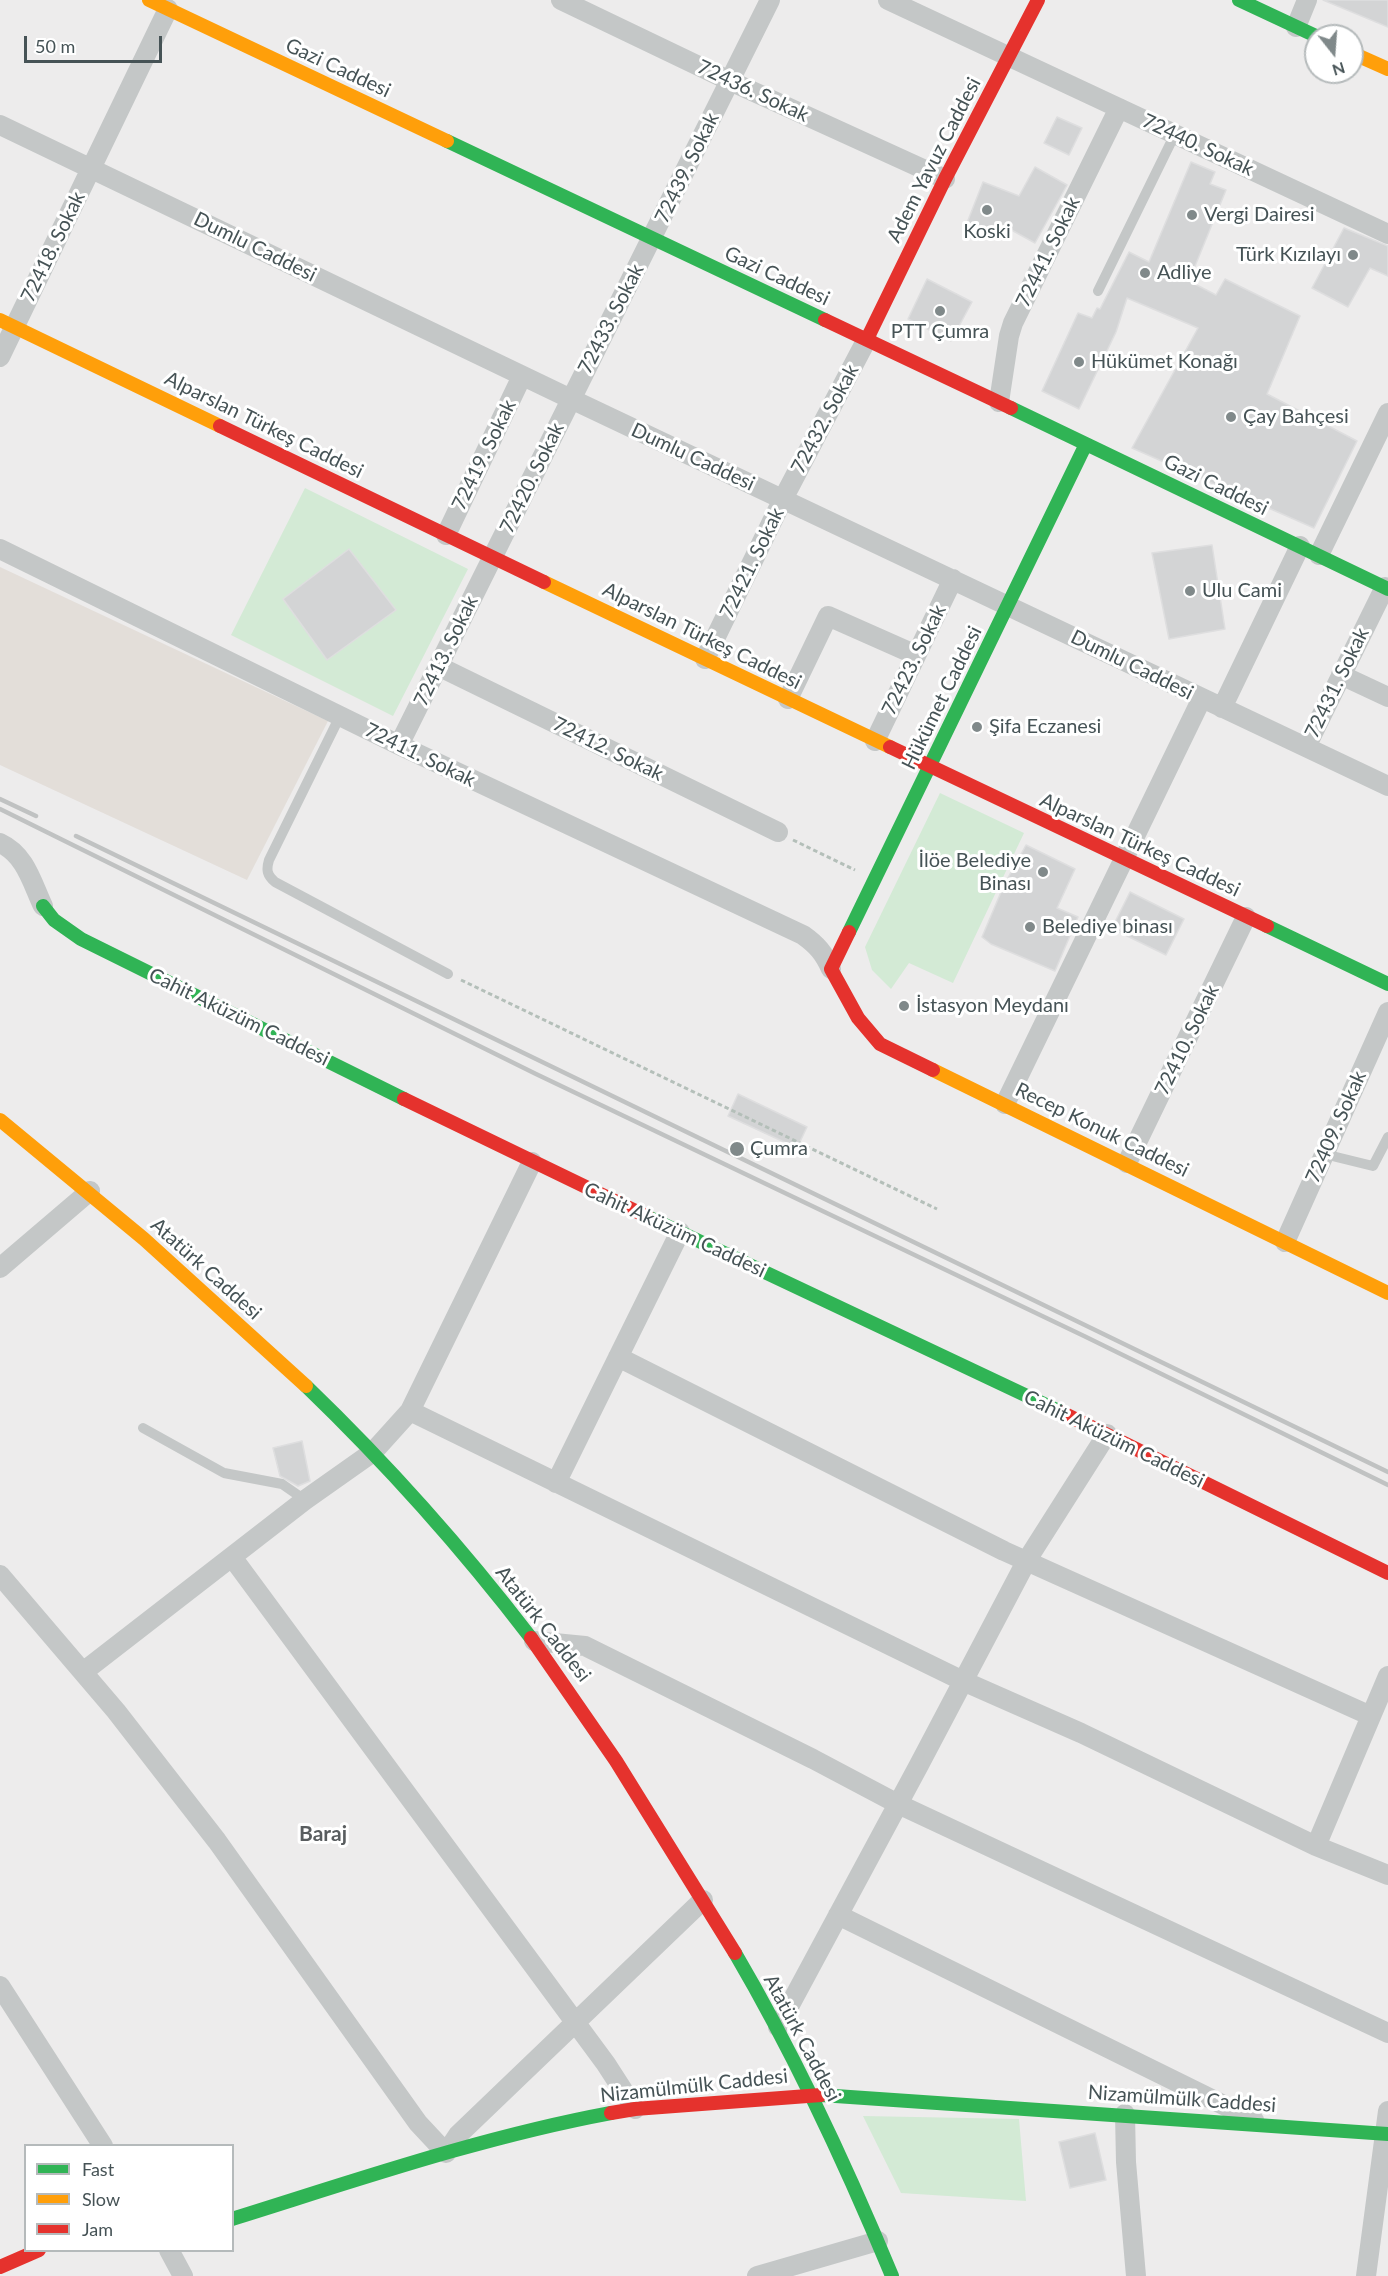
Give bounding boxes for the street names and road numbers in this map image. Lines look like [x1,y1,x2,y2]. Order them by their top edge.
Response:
street label: Gazi Caddesi [282,33,394,103]
street label: 72436. Sokak [693,55,813,127]
street label: Adem Yavuz Caddesi [882,73,986,247]
street label: 72439. Sokak [650,109,724,227]
street label: 72440. Sokak [1138,109,1258,181]
street label: 72418. Sokak [16,188,90,306]
street label: 72441. Sokak [1011,193,1085,311]
street label: Dumlu Caddesi [190,207,320,287]
street label: Gazi Caddesi [721,241,833,311]
street label: 72433. Sokak [573,260,649,378]
street label: 72432. Sokak [786,360,864,478]
street label: Alparslan Türkeş Caddesi [161,366,367,484]
street label: 72419. Sokak [447,396,521,514]
street label: Dumlu Caddesi [627,418,759,496]
street label: 72420. Sokak [495,419,569,537]
street label: Gazi Caddesi [1160,449,1272,521]
street label: 72421. Sokak [715,504,789,622]
street label: Alparslan Türkeş Caddesi [599,577,805,695]
street label: 72413. Sokak [409,592,483,710]
street label: 72423. Sokak [877,601,951,719]
street label: Hükümet Caddesi [897,622,987,774]
street label: 72431. Sokak [1300,624,1374,742]
street label: Dumlu Caddesi [1067,625,1197,705]
street label: 72412. Sokak [549,712,667,786]
street label: 72411. Sokak [361,718,479,792]
street label: Alparslan Türkeş Caddesi [1036,788,1244,902]
street label: Cahit Aküzüm Caddesi [145,963,333,1071]
street label: 72410. Sokak [1150,981,1224,1099]
street label: 72409. Sokak [1301,1067,1371,1187]
street label: Recep Konuk Caddesi [1011,1078,1193,1182]
street label: Cahit Aküzüm Caddesi [580,1177,770,1283]
street label: Atatürk Caddesi [146,1213,266,1325]
street label: Cahit Aküzüm Caddesi [1020,1385,1208,1493]
street label: Atatürk Caddesi [490,1561,596,1687]
street label: Atatürk Caddesi [758,1970,846,2106]
street label: Nizamülmülk Caddesi [599,2064,789,2108]
street label: Nizamülmülk Caddesi [1087,2080,1277,2118]

